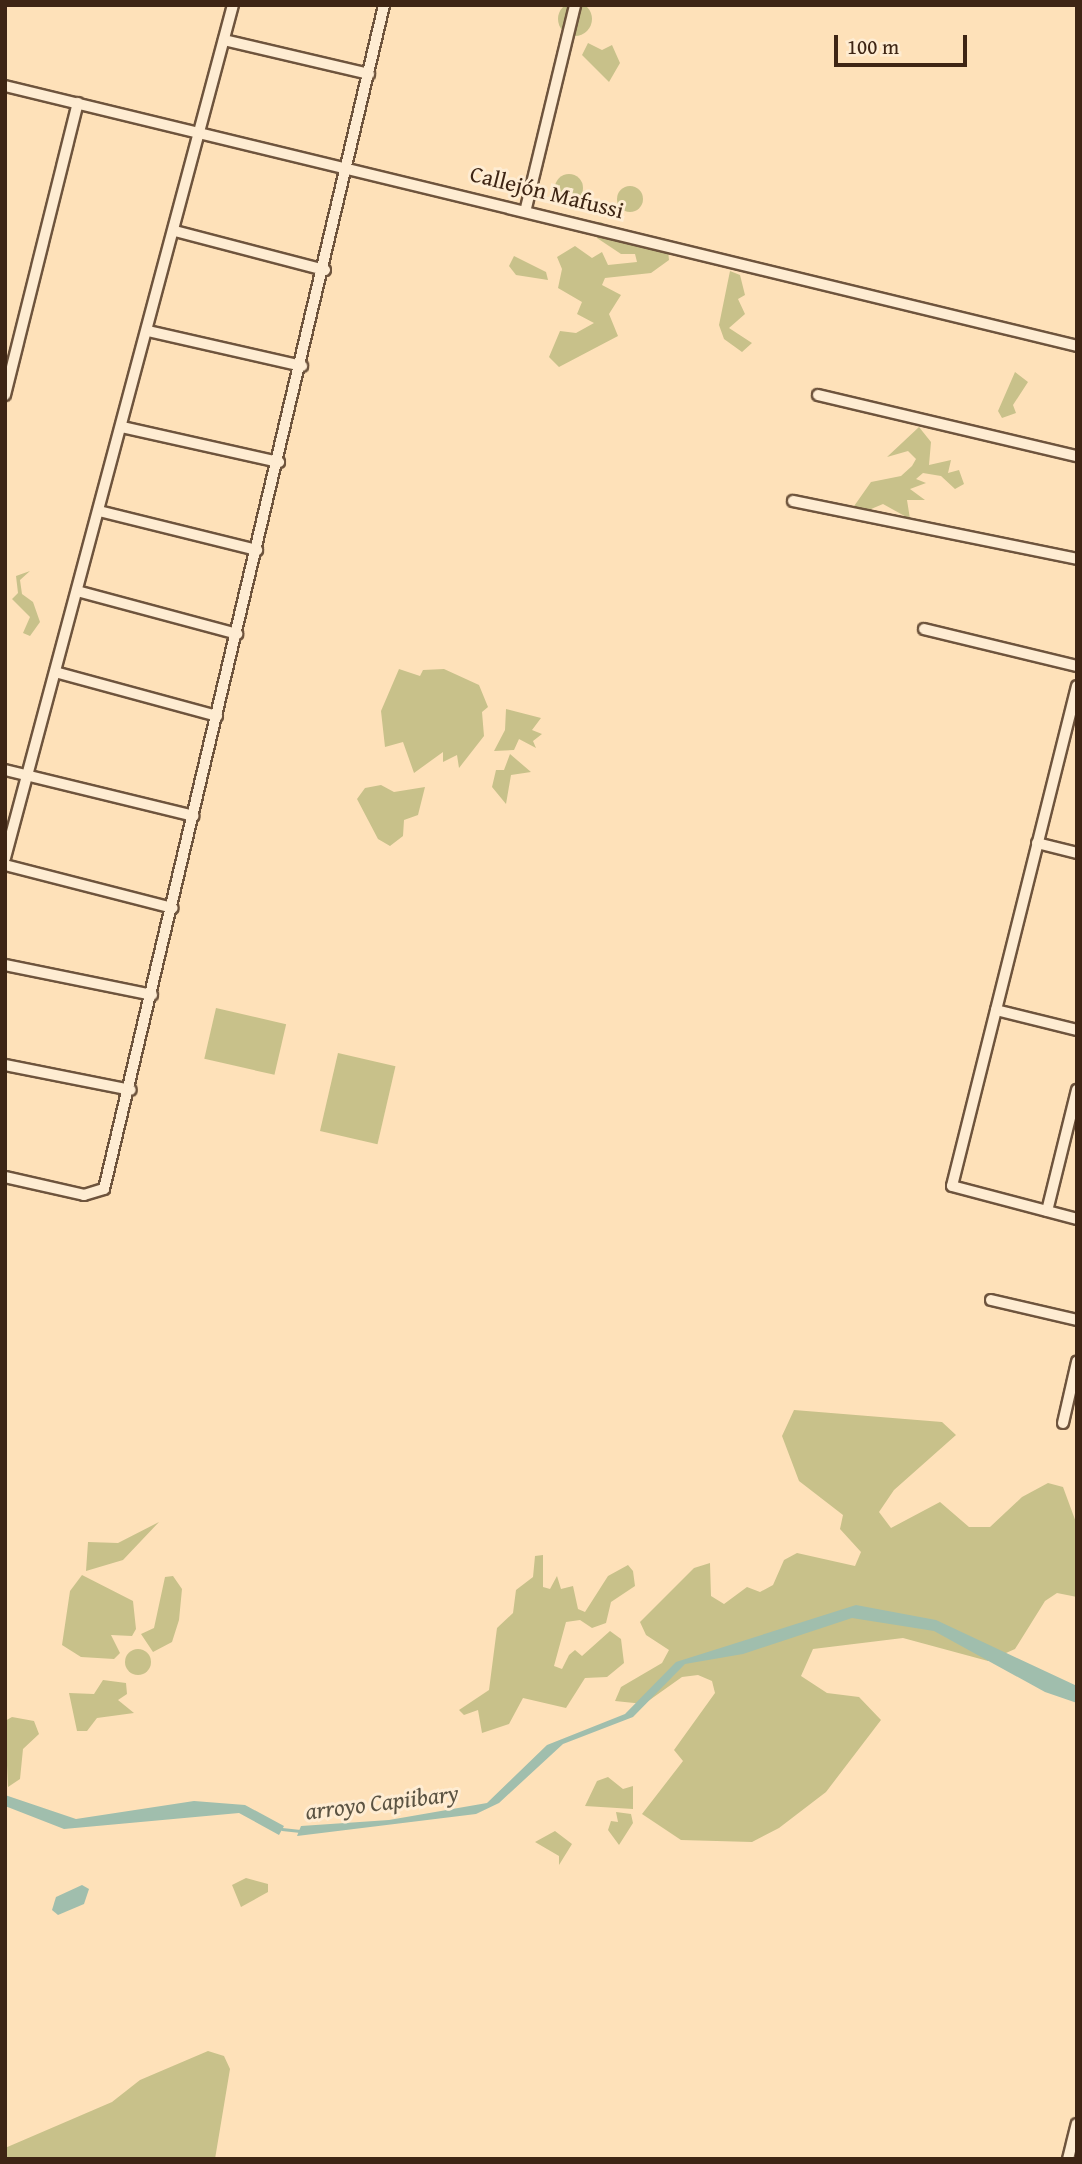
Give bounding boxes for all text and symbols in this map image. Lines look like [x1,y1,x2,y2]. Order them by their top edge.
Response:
scale bar [837,21,970,65]
text: 100 m [847,31,899,62]
street label: Callejón Mafussi [467,160,627,224]
water label: arroyo Capiibary [304,1778,460,1826]

